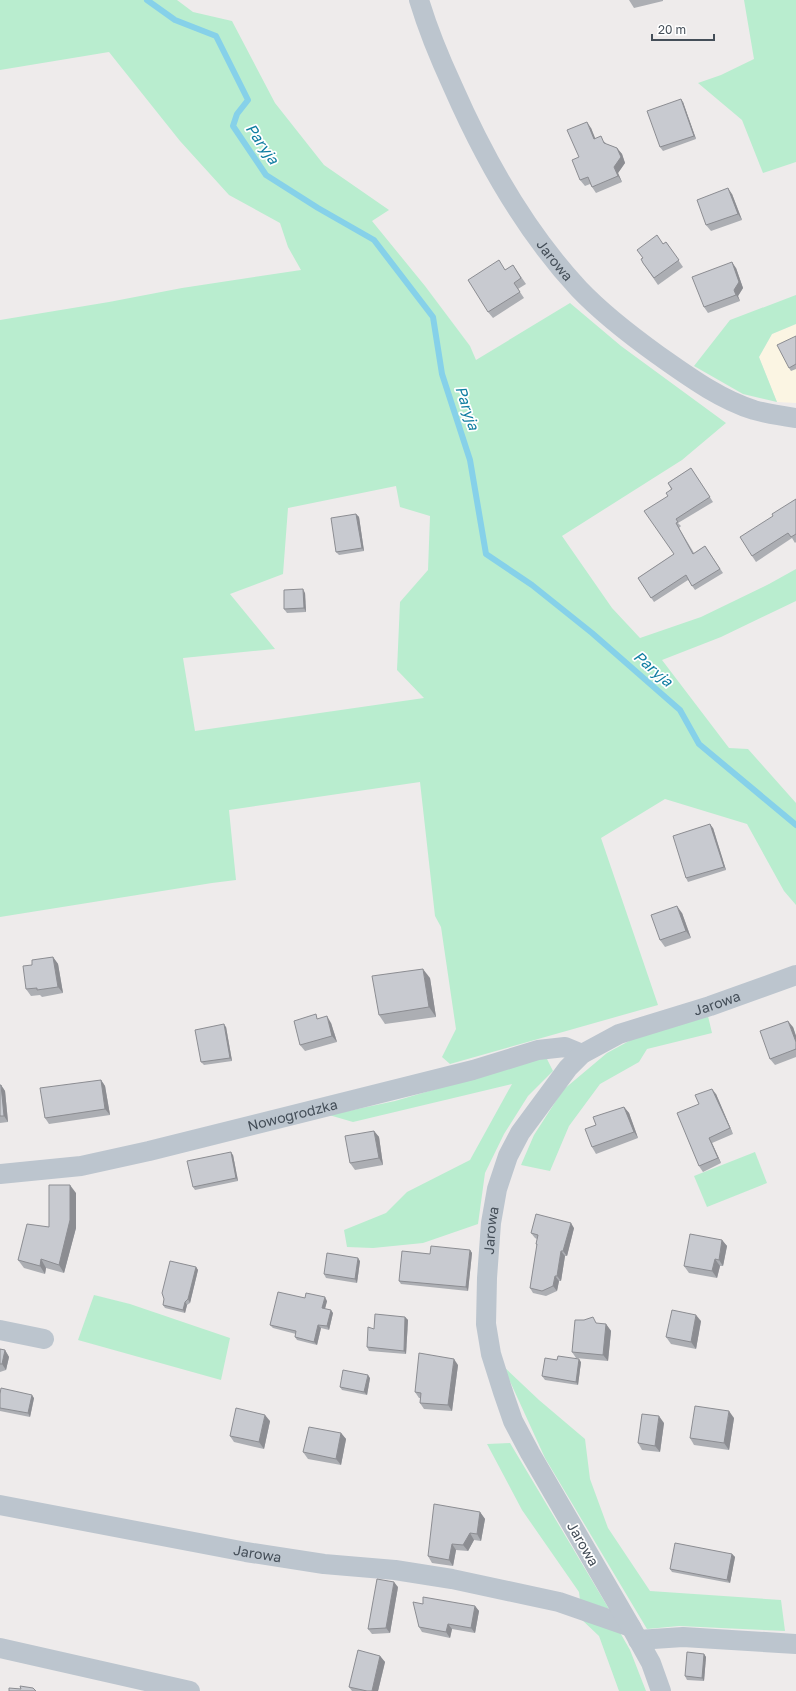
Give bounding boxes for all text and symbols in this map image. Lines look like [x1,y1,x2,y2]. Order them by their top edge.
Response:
scale bar [652,16,714,42]
text: 20 m [658,22,686,37]
water label: Paryja [242,120,283,168]
street label: Jarowa [533,236,577,284]
water label: Paryja [451,383,484,433]
water label: Paryja [630,647,677,691]
street label: Jarowa [691,987,742,1019]
street label: Nowogrodzka [246,1095,339,1134]
street label: Jarowa [480,1205,502,1255]
street label: Jarowa [564,1519,603,1569]
street label: Jarowa [232,1541,283,1565]

